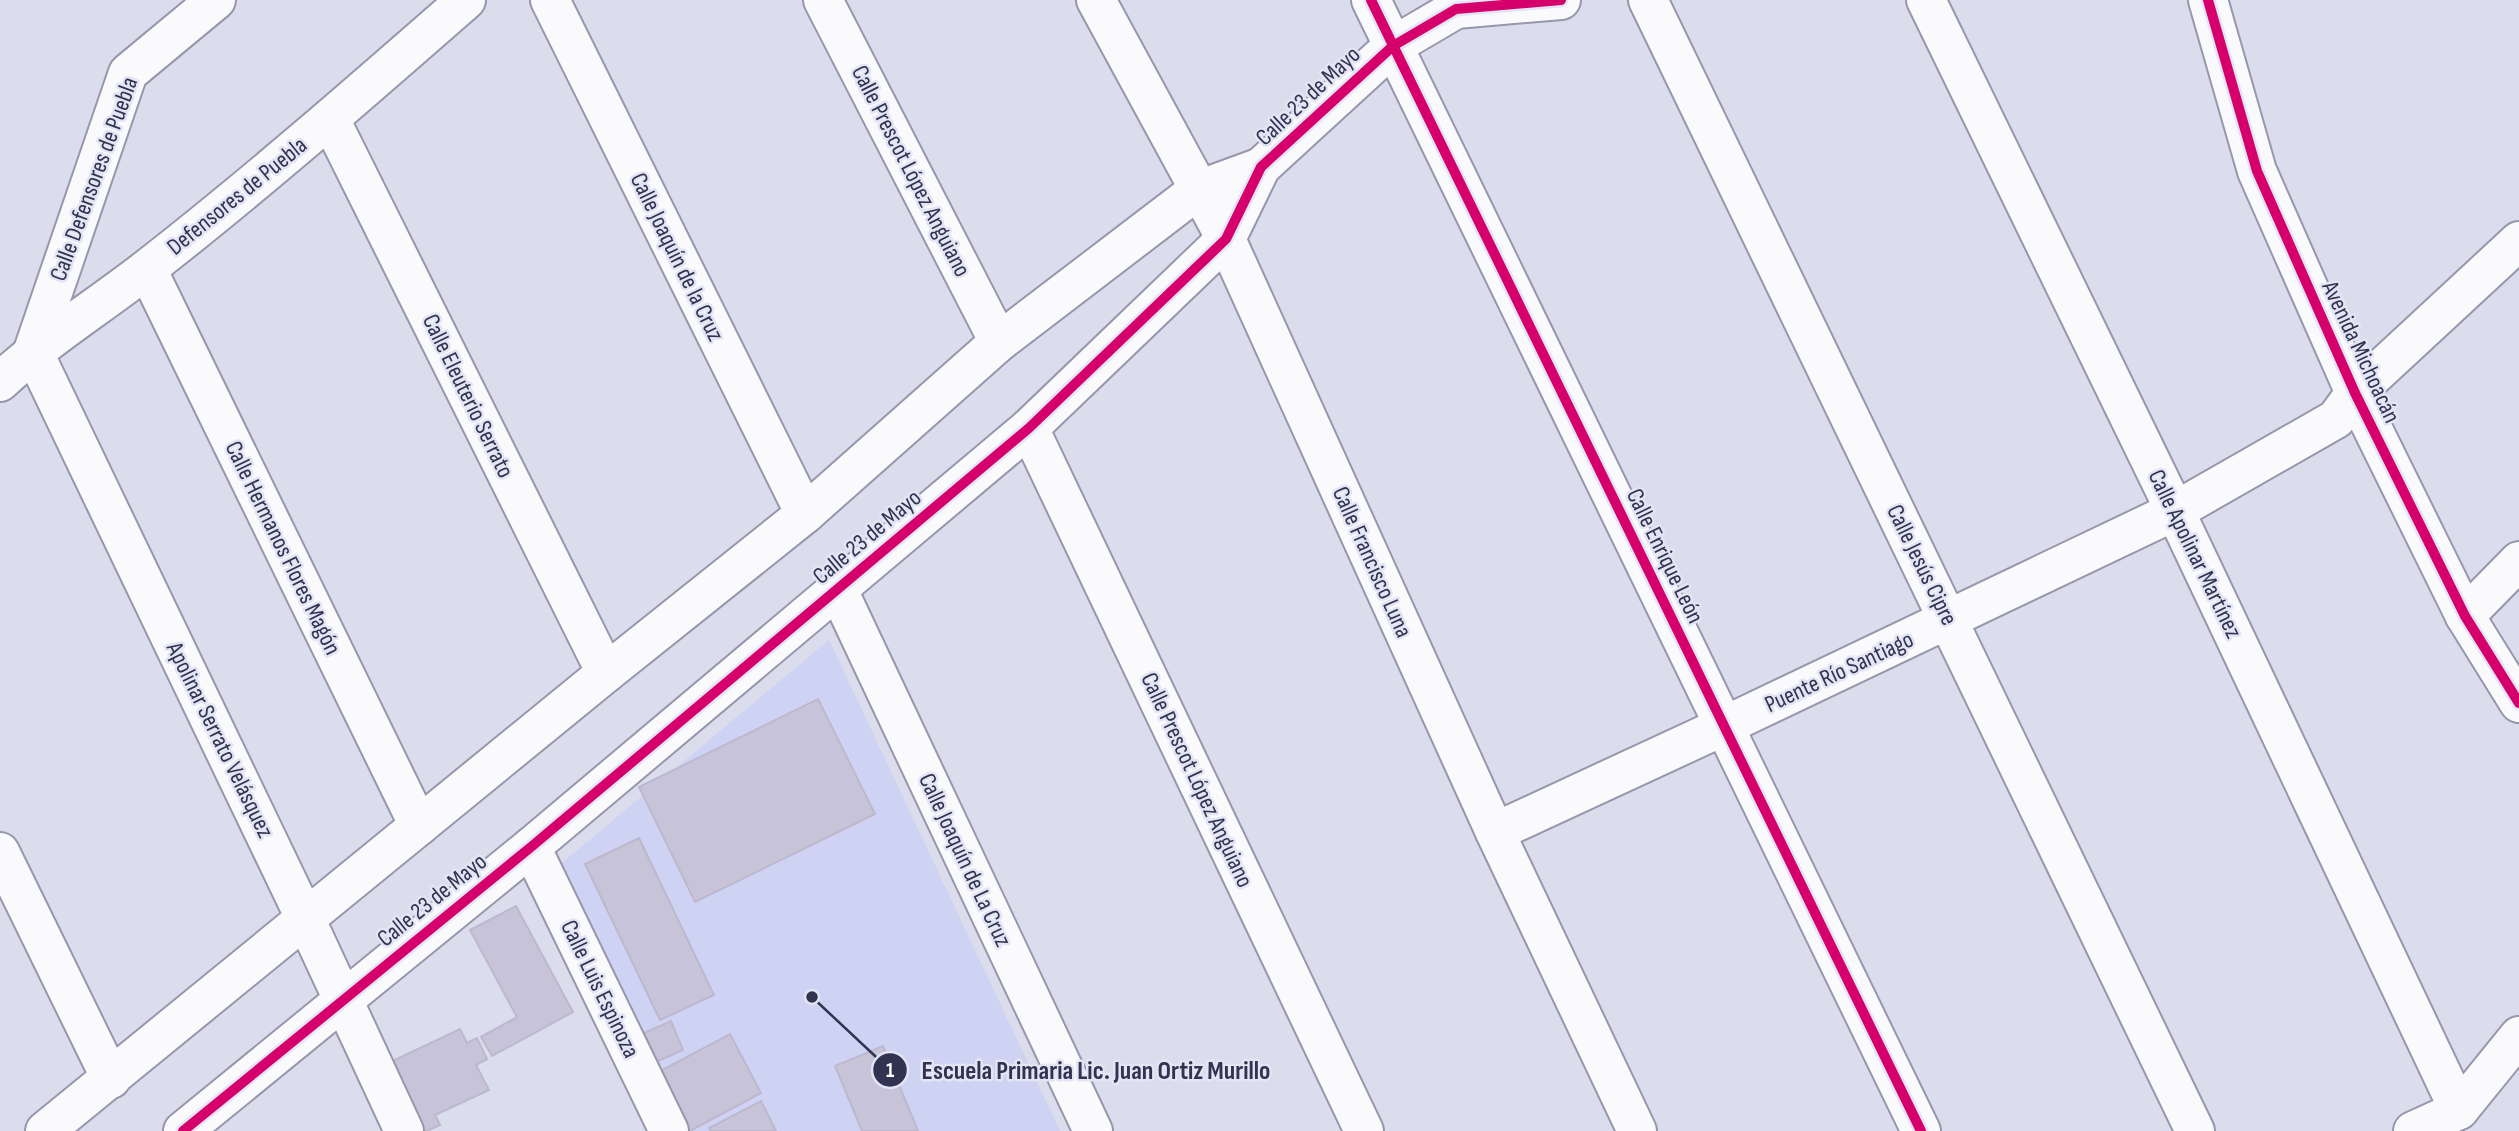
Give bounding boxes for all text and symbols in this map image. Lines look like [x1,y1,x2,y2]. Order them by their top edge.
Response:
street label: Calle 23 de Mayo [1250,40,1366,152]
street label: Calle Prescot López Anguiano [845,60,977,282]
street label: Calle Defensores de Puebla [44,73,144,285]
street label: Defensores de Puebla [161,131,313,261]
street label: Calle Joaquín de la Cruz [624,168,730,346]
street label: Avenida Michoacán [2315,276,2406,428]
street label: Calle Eleuterio Serrato [416,309,520,483]
street label: Calle Hermanos Flores Magón [219,436,347,660]
street label: Calle Apolinar Martínez [2142,465,2249,643]
street label: Calle Francisco Luna [1326,482,1418,642]
street label: Calle 23 de Mayo [807,483,927,591]
street label: Calle Enrique León [1620,484,1710,628]
street label: Calle Jesús Cipre [1880,500,1964,630]
street label: Puente Río Santiago [1760,625,1918,719]
street label: Apolinar Serrato Velásquez [160,637,280,843]
street label: Calle Prescot López Anguiano [1135,668,1259,892]
street label: Calle Joaquín de La Cruz [912,769,1018,952]
street label: Calle 23 de Mayo [371,847,493,953]
street label: Calle Luis Espinoza [554,915,646,1063]
callout: Escuela Primaria Lic. Juan Ortiz Murillo [873,1046,1285,1093]
text: Escuela Primaria Lic. Juan Ortiz Murillo [922,1056,1270,1087]
text: 1 [886,1058,894,1083]

